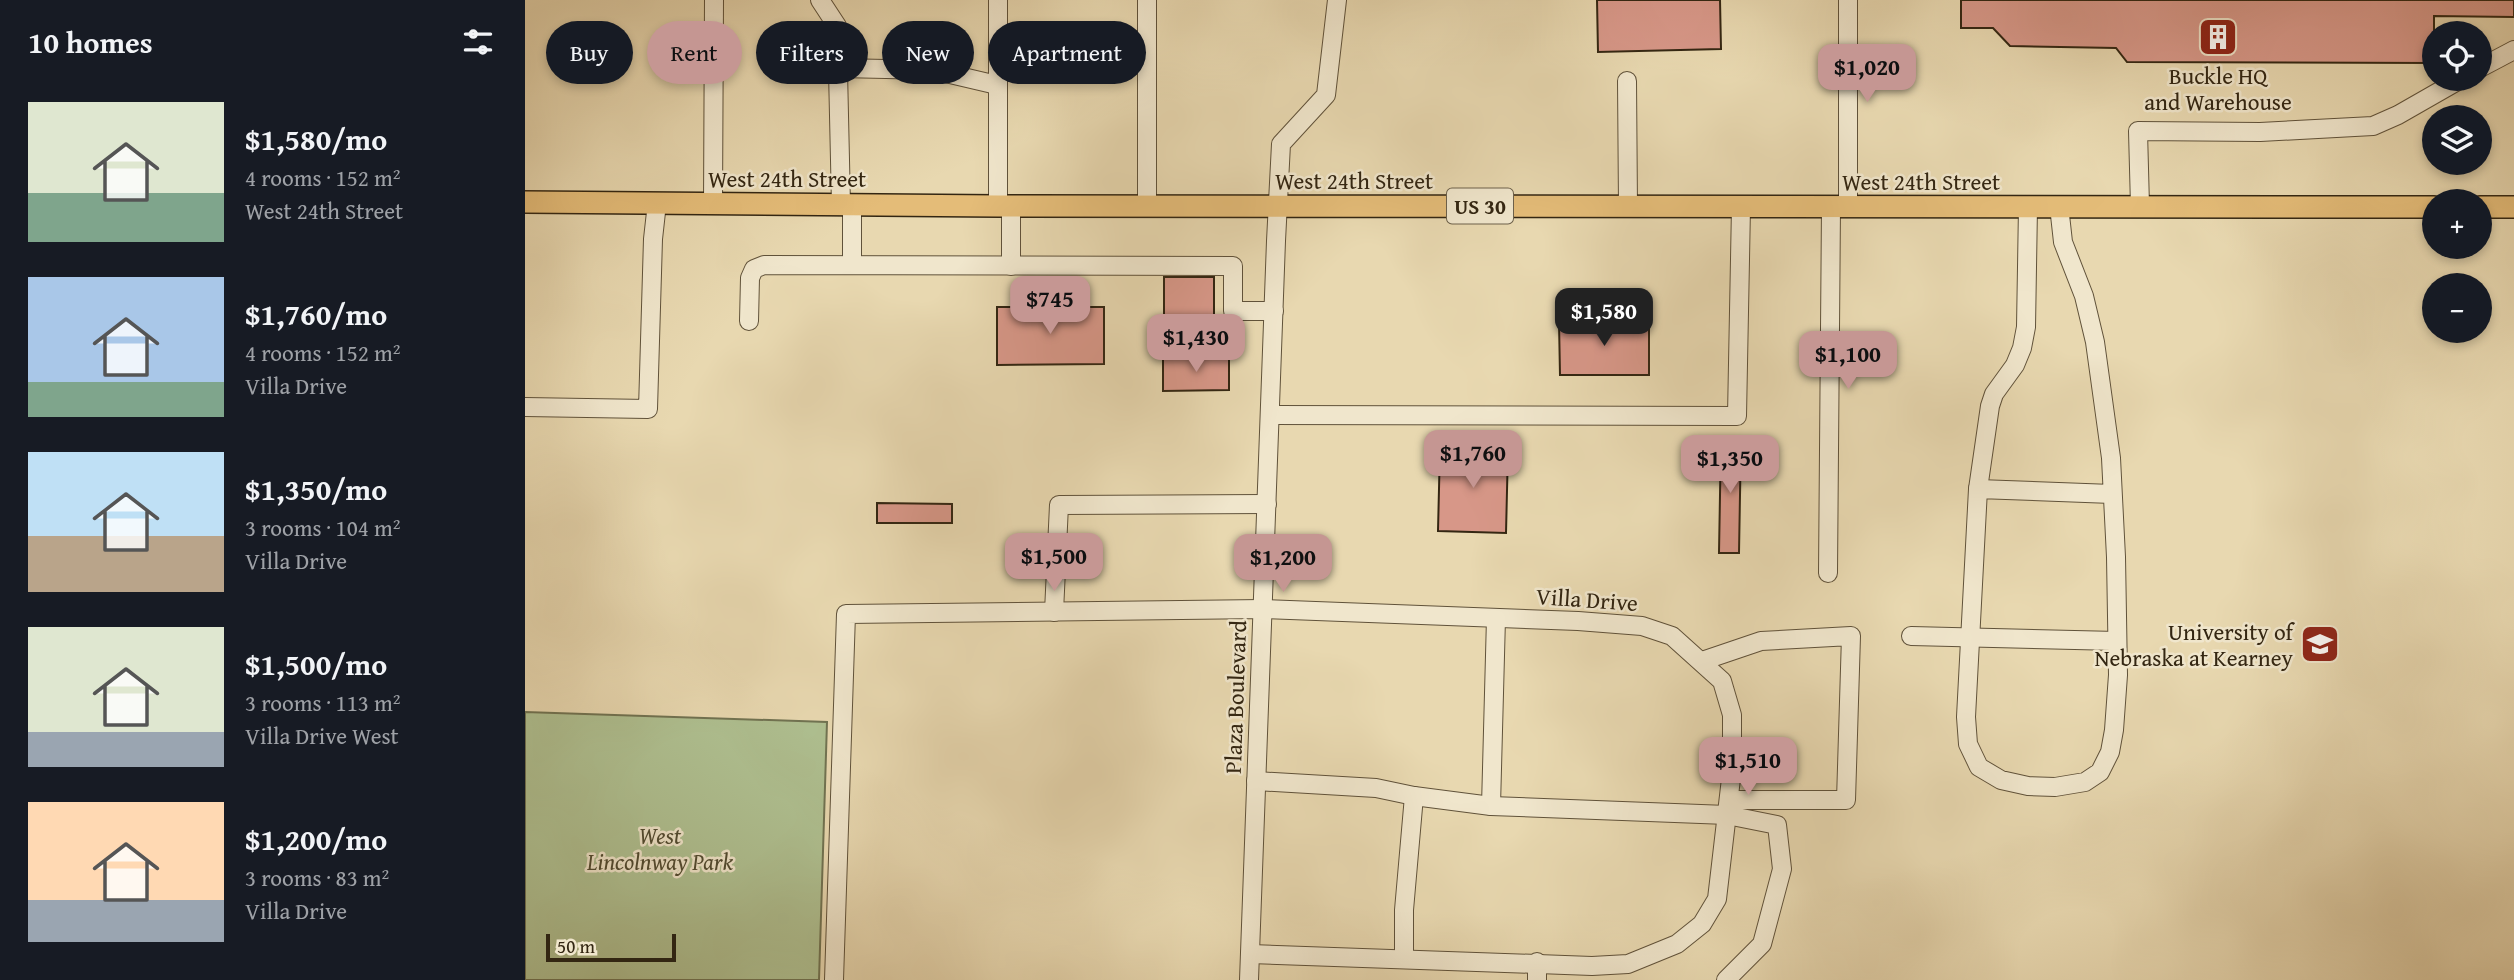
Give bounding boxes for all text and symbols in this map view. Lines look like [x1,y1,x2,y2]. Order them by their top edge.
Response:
building icon: Buckle HQ and Warehouse [2197,16,2239,58]
text: 10 homes [28,20,153,64]
chip: Buy [546,21,633,84]
chip: Rent [647,21,742,84]
chip: Filters [756,21,868,84]
chip: New [882,21,974,84]
chip: Apartment [988,21,1146,84]
map controls [2422,21,2492,343]
button: locate [2422,21,2492,91]
icon: filters [459,23,497,61]
pin: $1,020 [1810,44,1924,104]
text: $1,020 [1834,50,1900,83]
place label: Buckle HQ and Warehouse [2144,59,2292,118]
button: layers [2422,105,2492,175]
text: $1,580/mo [245,117,387,161]
icon: home [84,130,168,214]
text: 4 rooms · 152 m² [245,161,400,194]
street label: West 24th Street [708,162,866,195]
street label: West 24th Street [1275,164,1433,197]
street label: West 24th Street [1842,165,2000,198]
road number: US 30 [1447,188,1513,224]
button: + [2422,189,2492,259]
text: West 24th Street [245,194,403,227]
button: − [2422,273,2492,343]
pin: $745 [1009,276,1091,336]
text: $745 [1026,282,1074,315]
pin: $1,580 [1547,288,1661,348]
text: $1,760/mo [245,292,387,336]
text: $1,580 [1571,294,1637,327]
icon: home [84,305,168,389]
pin: $1,430 [1139,314,1253,374]
text: $1,430 [1163,320,1229,353]
pin: $1,100 [1791,332,1905,391]
text: 4 rooms · 152 m² [245,336,400,369]
text: $1,100 [1815,337,1881,370]
text: Villa Drive [245,369,347,402]
pin: $1,760 [1416,430,1530,490]
pin: $1,350 [1673,435,1787,495]
text: $1,760 [1440,436,1506,469]
text: $1,350 [1697,441,1763,474]
text: $1,350/mo [245,467,387,511]
icon: home [84,480,168,564]
text: 3 rooms · 104 m² [245,511,400,544]
pin: $1,500 [997,534,1111,593]
pin: $1,200 [1226,534,1340,594]
text: $1,500 [1021,539,1087,572]
text: $1,200 [1250,540,1316,573]
text: Villa Drive [245,544,347,577]
street label: Villa Drive [1535,579,1639,619]
place label: University of Nebraska at Kearney [2094,615,2296,674]
street label: Plaza Boulevard [1216,619,1254,774]
school or university icon: University of Nebraska at Kearney [2299,623,2341,665]
text: $1,500/mo [245,642,387,686]
icon: home [84,655,168,739]
text: 3 rooms · 113 m² [245,686,400,719]
text: Villa Drive West [245,719,399,752]
pin: $1,510 [1691,738,1805,797]
text: $1,510 [1715,743,1781,776]
text: $1,200/mo [245,817,387,861]
park label: West Lincolnway Park [586,819,733,878]
icon: home [84,830,168,914]
text: 3 rooms · 83 m² [245,861,389,894]
text: Villa Drive [245,894,347,927]
scale bar [546,931,675,963]
text: 50 m [557,932,595,960]

